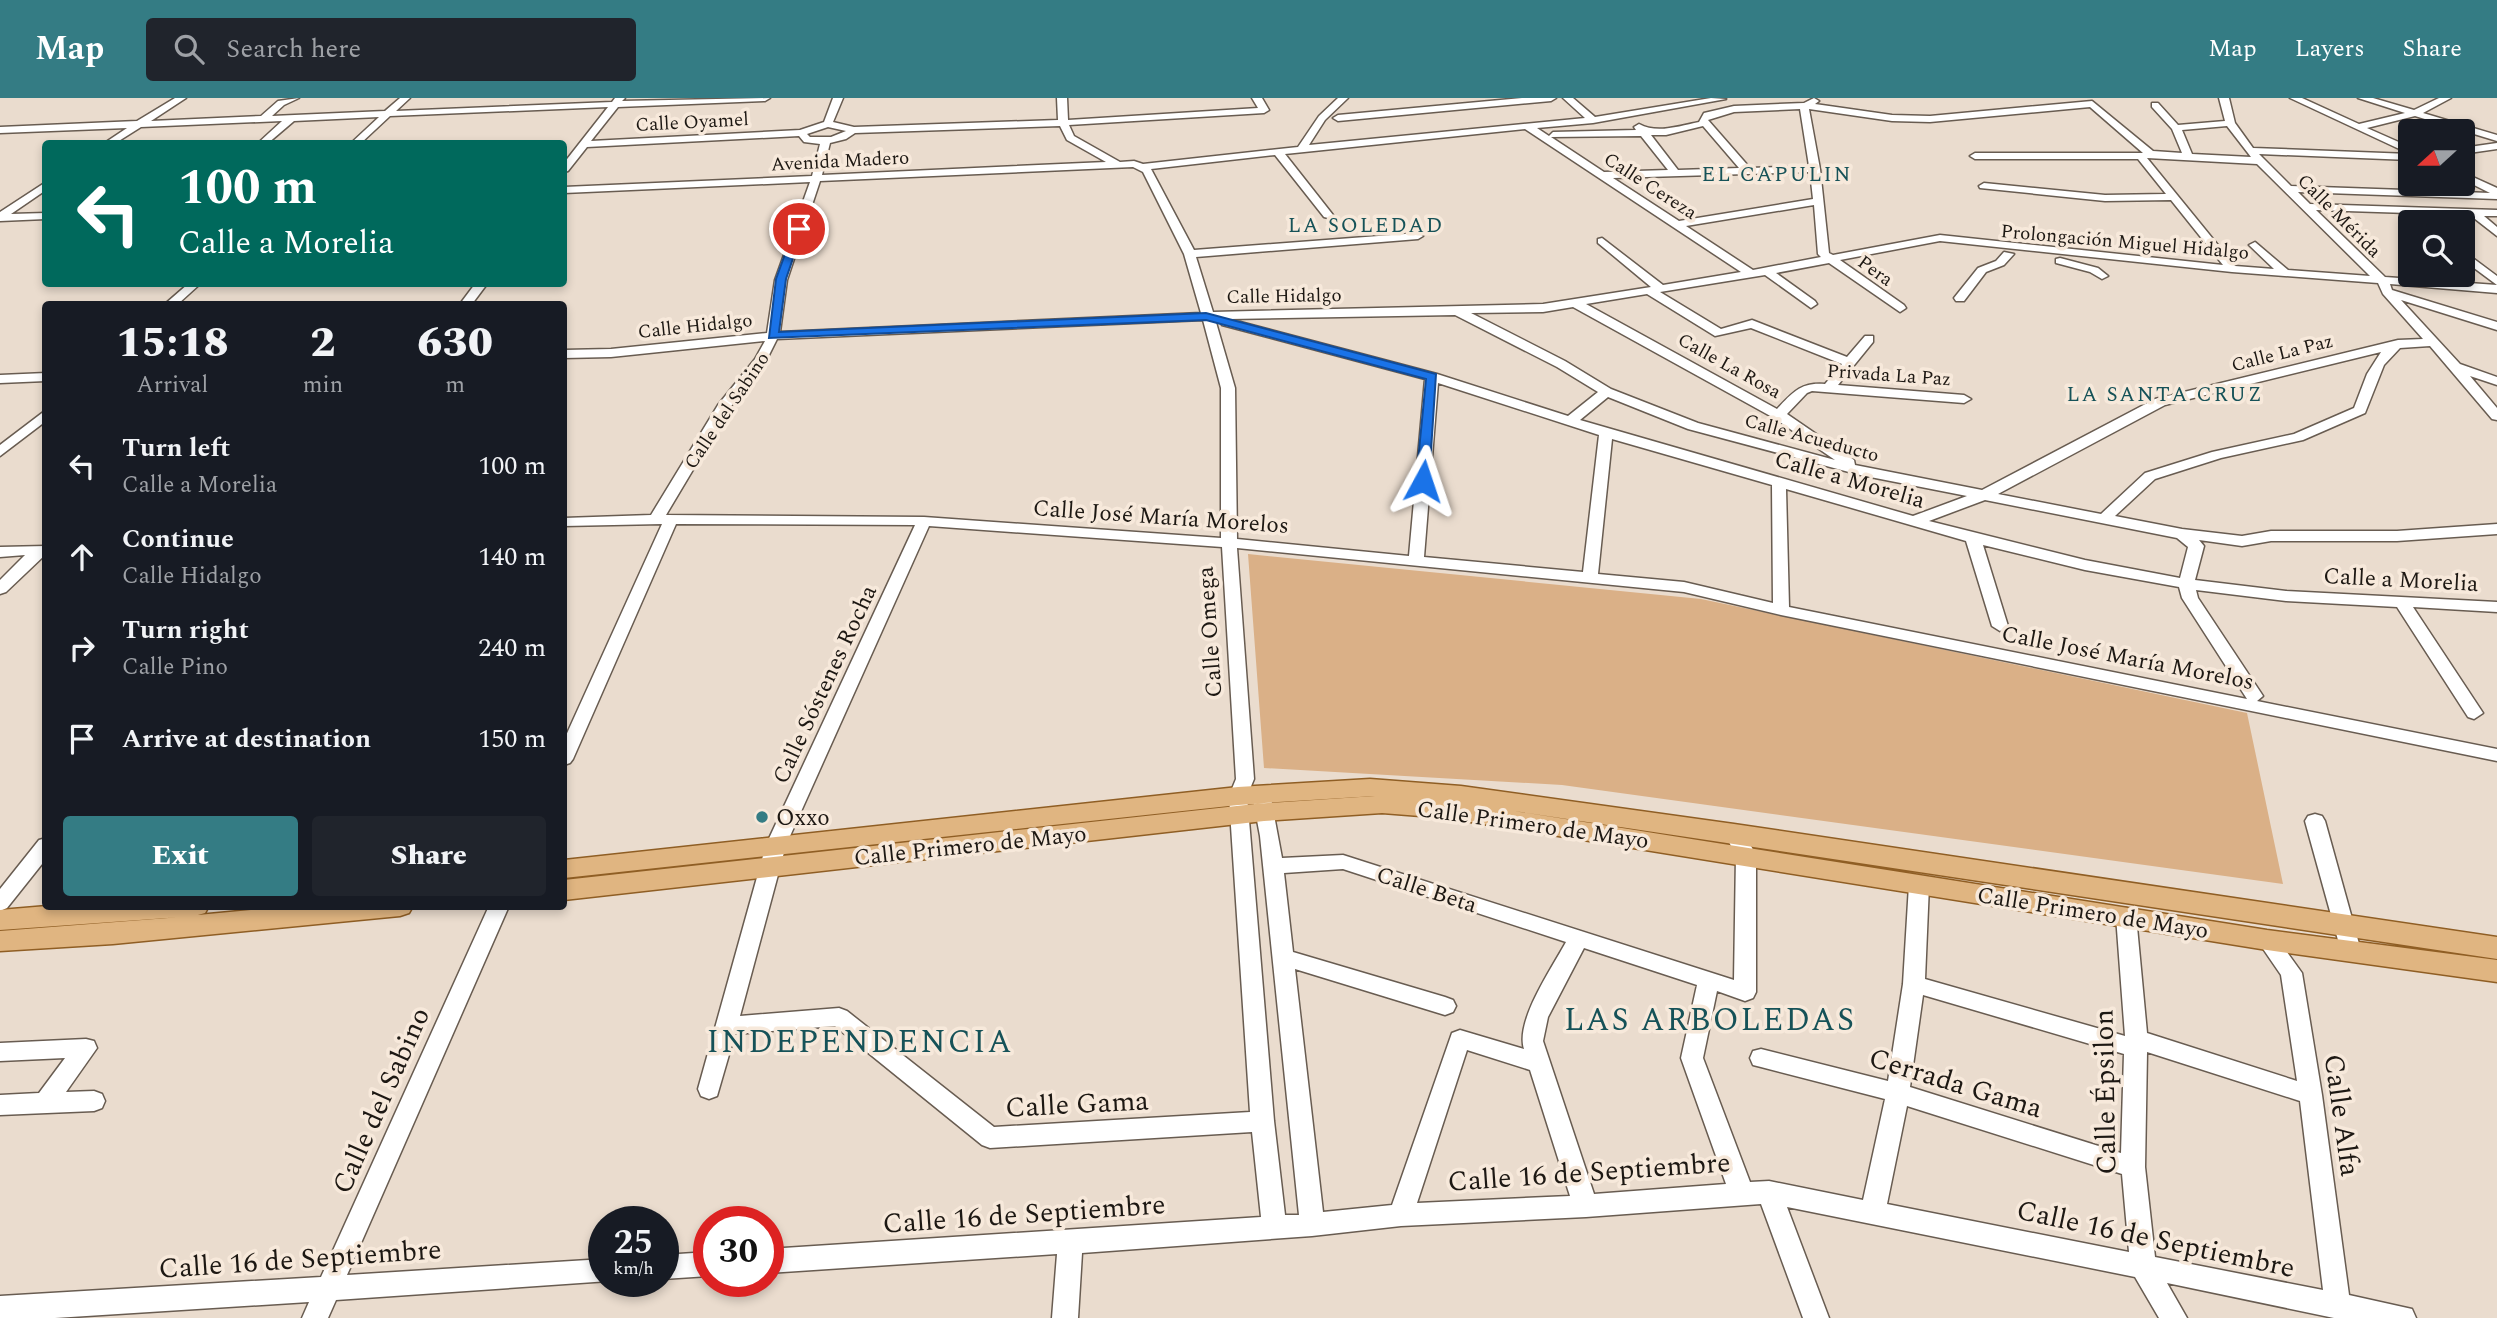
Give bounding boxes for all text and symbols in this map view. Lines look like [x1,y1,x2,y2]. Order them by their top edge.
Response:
search box [146,18,636,81]
text: Map [35,24,104,74]
text: Search here [226,29,361,69]
icon: search [170,30,208,68]
text: Map [2208,31,2257,67]
text: Layers [2295,31,2365,67]
text: Share [2403,31,2462,67]
street label: Calle Oyamel [635,105,749,140]
north arrow [2398,119,2474,196]
map controls [2398,119,2475,287]
street label: Avenida Madero [770,143,910,180]
street label: Calle Cereza [1598,145,1703,228]
text: 100 m [178,151,317,226]
district label: EL CAPULIN [1702,159,1853,191]
street label: Calle Mérida [2290,167,2388,265]
icon: left [63,168,154,259]
pin [769,199,829,259]
icon: arrive [780,210,818,248]
district label: LA SOLEDAD [1288,210,1444,242]
button: search [2398,210,2475,287]
street label: Prolongación Miguel Hidalgo [2000,217,2250,268]
text: Calle a Morelia [178,219,394,268]
street label: Pera [1851,248,1900,295]
street label: Calle Hidalgo [1226,281,1342,312]
street label: Calle Hidalgo [636,306,754,347]
text: 15:18 [116,312,229,375]
text: 2 [310,312,336,375]
text: 630 [417,312,493,375]
street label: Calle La Rosa [1672,326,1787,407]
street label: Calle La Paz [2228,327,2336,380]
street label: Calle del Sabino [677,346,777,475]
street label: Privada La Paz [1826,357,1952,394]
text: Arrival [137,368,208,403]
text: min [303,368,343,403]
text: m [445,368,465,403]
district label: LA SANTA CRUZ [2067,379,2263,411]
street label: Calle Acueducto [1741,407,1882,470]
text: Turn left [122,428,230,468]
street label: Calle a Morelia [1770,442,1929,519]
position arrow [1386,444,1460,518]
text: 100 m [478,446,546,486]
icon: left [63,447,101,485]
text: Calle a Morelia [122,468,277,503]
street label: Calle José María Morelos [1032,491,1290,544]
text: Continue [122,519,234,559]
text: 140 m [478,537,546,577]
icon: ahead [63,538,101,576]
text: Calle Hidalgo [122,559,262,594]
street label: Calle a Morelia [2323,559,2479,602]
street label: Calle Omega [1188,565,1233,699]
street label: Calle Sóstenes Rocha [764,579,887,790]
text: Turn right [122,610,249,650]
street label: Calle José María Morelos [1998,617,2257,700]
text: 240 m [478,628,546,668]
icon: right [63,629,101,667]
text: Calle Pino [122,650,228,685]
text: Arrive at destination [122,719,371,759]
text: 150 m [478,719,546,759]
icon: arrive [63,720,101,758]
street label: Calle Primero de Mayo [1415,792,1651,859]
place label: Oxxo [776,801,830,836]
marker: Oxxo [754,809,770,825]
button: Exit [63,816,298,896]
button: Share [312,816,546,896]
street label: Calle Primero de Mayo [852,817,1088,876]
street label: Calle Beta [1372,858,1481,923]
street label: Calle Primero de Mayo [1975,878,2211,949]
district label: LAS ARBOLEDAS [1564,996,1856,1045]
street label: Calle del Sabino [321,1000,442,1201]
street label: Calle Épsilon [2083,1009,2128,1175]
district label: INDEPENDENCIA [707,1018,1013,1067]
street label: Cerrada Gama [1864,1037,2048,1130]
street label: Calle Alfa [2312,1051,2371,1179]
street label: Calle Gama [1004,1079,1150,1130]
street label: Calle 16 de Septiembre [1446,1141,1732,1204]
street label: Calle 16 de Septiembre [881,1183,1167,1246]
street label: Calle 16 de Septiembre [2013,1189,2299,1290]
speed limit sign: 30 [693,1206,784,1297]
text: 25 [614,1216,653,1269]
street label: Calle 16 de Septiembre [157,1228,443,1291]
text: km/h [613,1255,654,1282]

